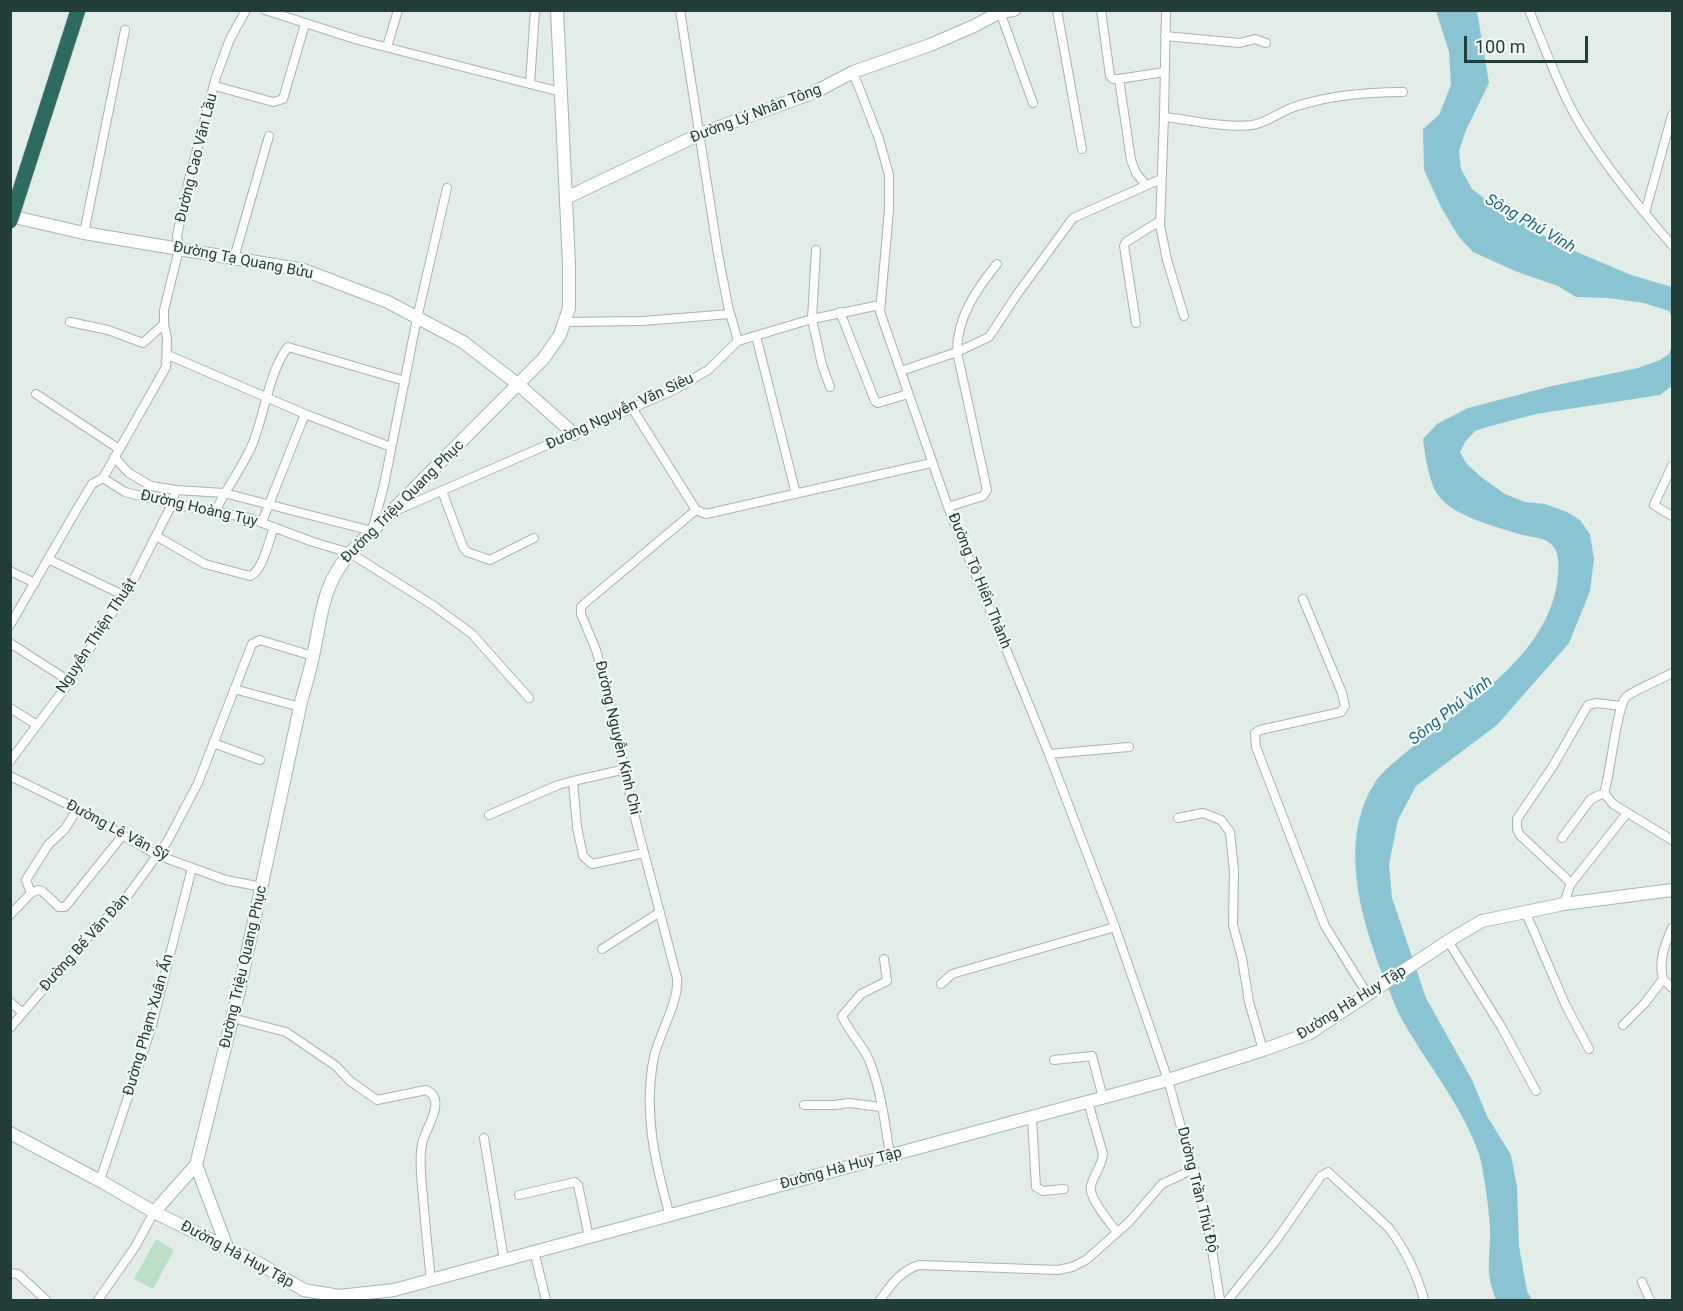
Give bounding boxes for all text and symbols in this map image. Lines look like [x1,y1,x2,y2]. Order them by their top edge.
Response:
scale bar [1467,24,1592,62]
text: 100 m [1475,36,1526,57]
street label: Đường Lý Nhân Tông [688,81,824,147]
street label: Đường Cao Văn Lầu [172,92,222,224]
water label: Sông Phú Vinh [1482,190,1578,258]
street label: Đường Tạ Quang Bửu [171,239,315,283]
street label: Đường Nguyễn Văn Siêu [543,370,697,454]
street label: Đường Triệu Quang Phục [338,437,468,567]
street label: Đường Hoàng Tụy [139,487,259,531]
street label: Đường Tô Hiến Thành [943,510,1015,652]
street label: Nguyễn Thiện Thuật [53,575,141,697]
street label: Đường Nguyễn Kinh Chi [590,659,644,817]
water label: Sông Phú Vinh [1405,672,1497,750]
street label: Đường Lê Văn Sỹ [63,796,171,866]
street label: Đường Triệu Quang Phục [217,884,271,1050]
street label: Đường Bế Văn Đàn [36,890,134,996]
street label: Đường Phạm Xuân Ấn [120,952,178,1098]
street label: Đường Hà Huy Tập [1294,962,1410,1044]
street label: Dường Trần Thủ Độ [1173,1125,1221,1255]
street label: Đường Hà Huy Tập [778,1144,904,1194]
street label: Đường Hà Huy Tập [177,1218,297,1292]

